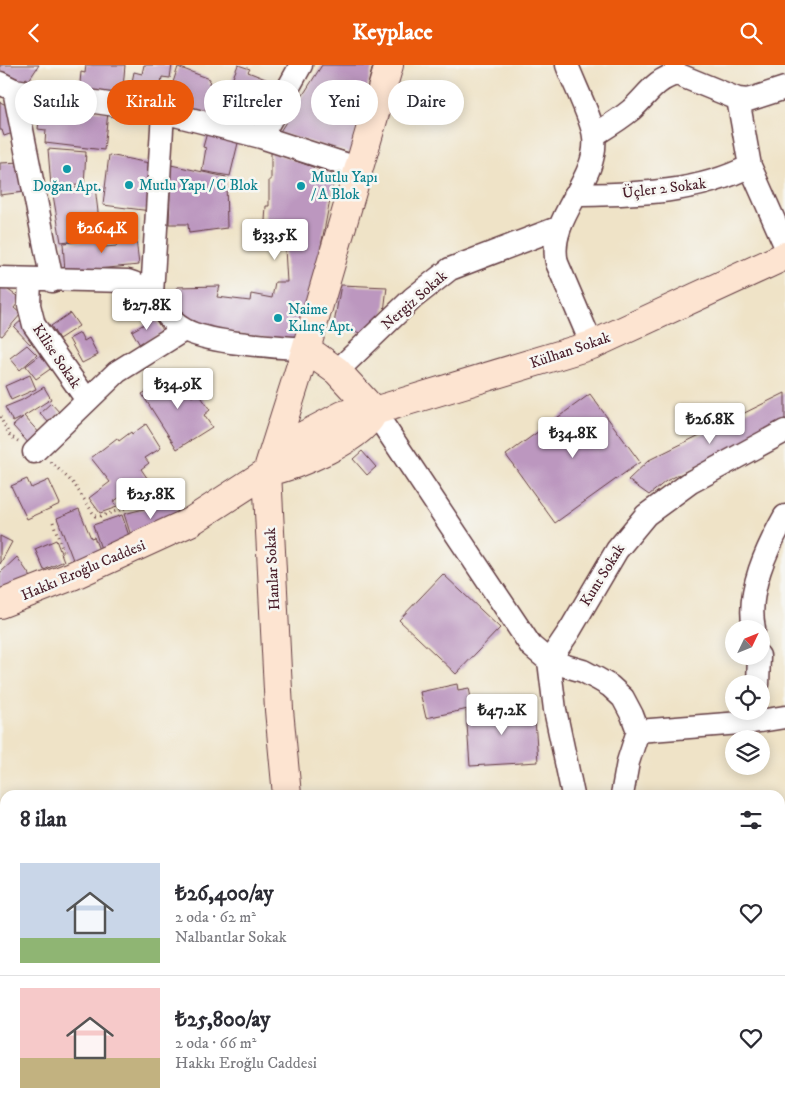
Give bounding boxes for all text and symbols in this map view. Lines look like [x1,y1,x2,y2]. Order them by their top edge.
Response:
icon: back [20,19,48,47]
text: Keyplace [352,19,433,46]
icon: search [737,19,765,47]
chip: Satılık [15,80,97,125]
chip: Kiralık [107,80,194,125]
chip: Filtreler [204,80,301,125]
chip: Yeni [311,80,378,125]
chip: Daire [388,80,464,125]
marker: Doğan Apt. [61,163,73,175]
place label: Mutlu Yapı / A Blok [311,168,378,204]
street label: Üçler 2 Sokak [621,174,708,203]
place label: Mutlu Yapı / C Blok [139,176,259,195]
place label: Doğan Apt. [33,177,101,196]
marker: Mutlu Yapı / C Blok [123,179,135,191]
marker: Mutlu Yapı / A Blok [295,180,307,192]
pin: ₺26.4K [61,211,143,254]
text: ₺26.4K [77,218,127,238]
pin: ₺33.5K [234,219,316,261]
text: ₺33.5K [253,225,297,245]
street label: Nergiz Sokak [378,266,452,334]
pin: ₺27.8K [106,289,188,331]
text: ₺27.8K [123,295,171,315]
place label: Naime Kılınç Apt. [288,300,354,336]
marker: Naime Kılınç Apt. [272,312,284,324]
street label: Kilise Sokak [28,320,85,393]
street label: Külhan Sokak [527,328,613,373]
pin: ₺34.9K [137,367,219,410]
text: ₺34.9K [154,374,202,394]
pin: ₺26.8K [669,403,751,445]
text: ₺26.8K [686,409,734,429]
pin: ₺34.8K [532,417,614,459]
text: ₺34.8K [549,423,597,443]
pin: ₺25.8K [110,477,192,520]
text: ₺25.8K [127,484,175,504]
street label: Hanlar Sokak [261,527,284,611]
street label: Hakkı Eroğlu Caddesi [18,536,148,605]
street label: Kunt Sokak [576,540,629,610]
north arrow [725,620,770,665]
map controls [725,620,770,775]
button: locate [725,675,770,720]
pin: ₺47.2K [461,693,543,736]
text: ₺47.2K [477,700,527,720]
button: layers [725,730,770,775]
icon: filters [737,806,765,834]
text: 8 ilan [20,807,67,833]
text: ₺26,400/ay [175,881,274,907]
icon: home [60,883,120,943]
icon: heart [737,899,765,927]
text: 2 oda · 62 m² [175,907,256,927]
text: Nalbantlar Sokak [175,927,287,947]
text: ₺25,800/ay [175,1007,270,1033]
icon: home [60,1008,120,1068]
icon: heart [737,1024,765,1052]
text: 2 oda · 66 m² [175,1033,256,1053]
text: Hakkı Eroğlu Caddesi [175,1053,317,1073]

